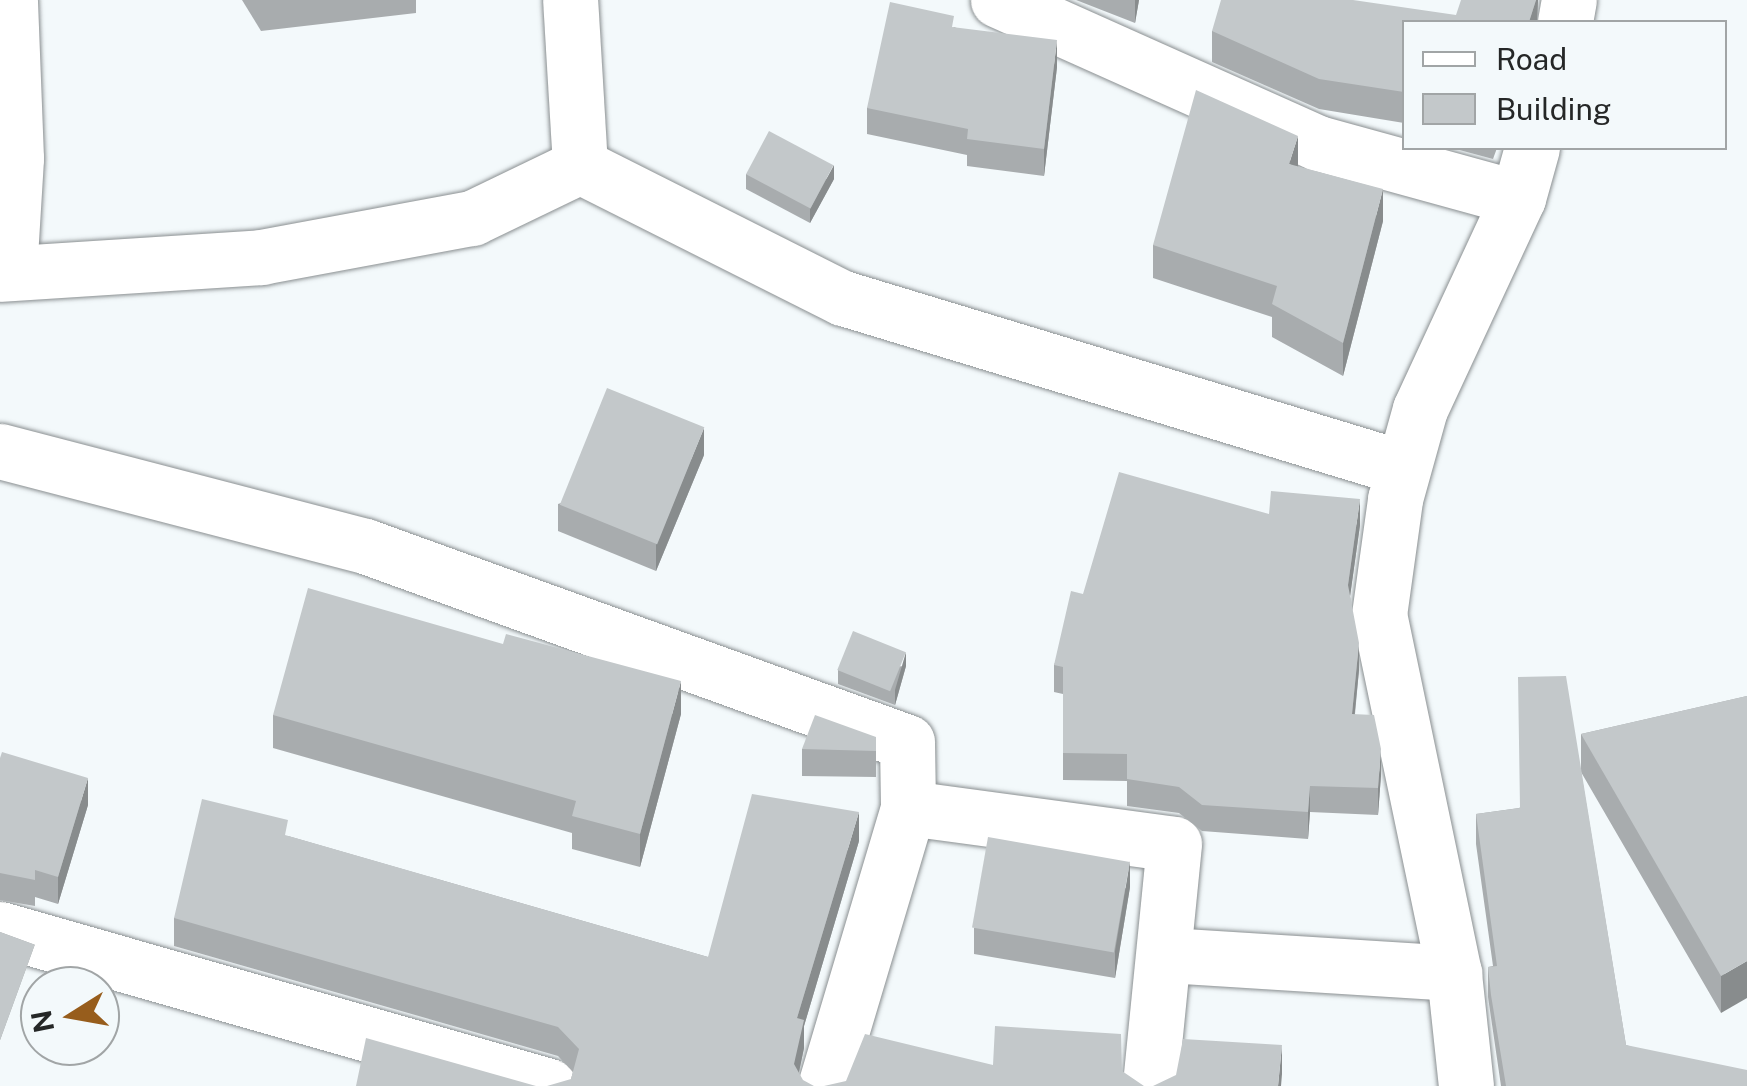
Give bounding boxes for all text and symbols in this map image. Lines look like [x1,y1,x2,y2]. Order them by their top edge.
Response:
legend [1402,20,1727,150]
text: Road [1496,41,1567,77]
text: Building [1496,91,1611,127]
north arrow [20,966,120,1066]
text: N [24,1008,60,1035]

